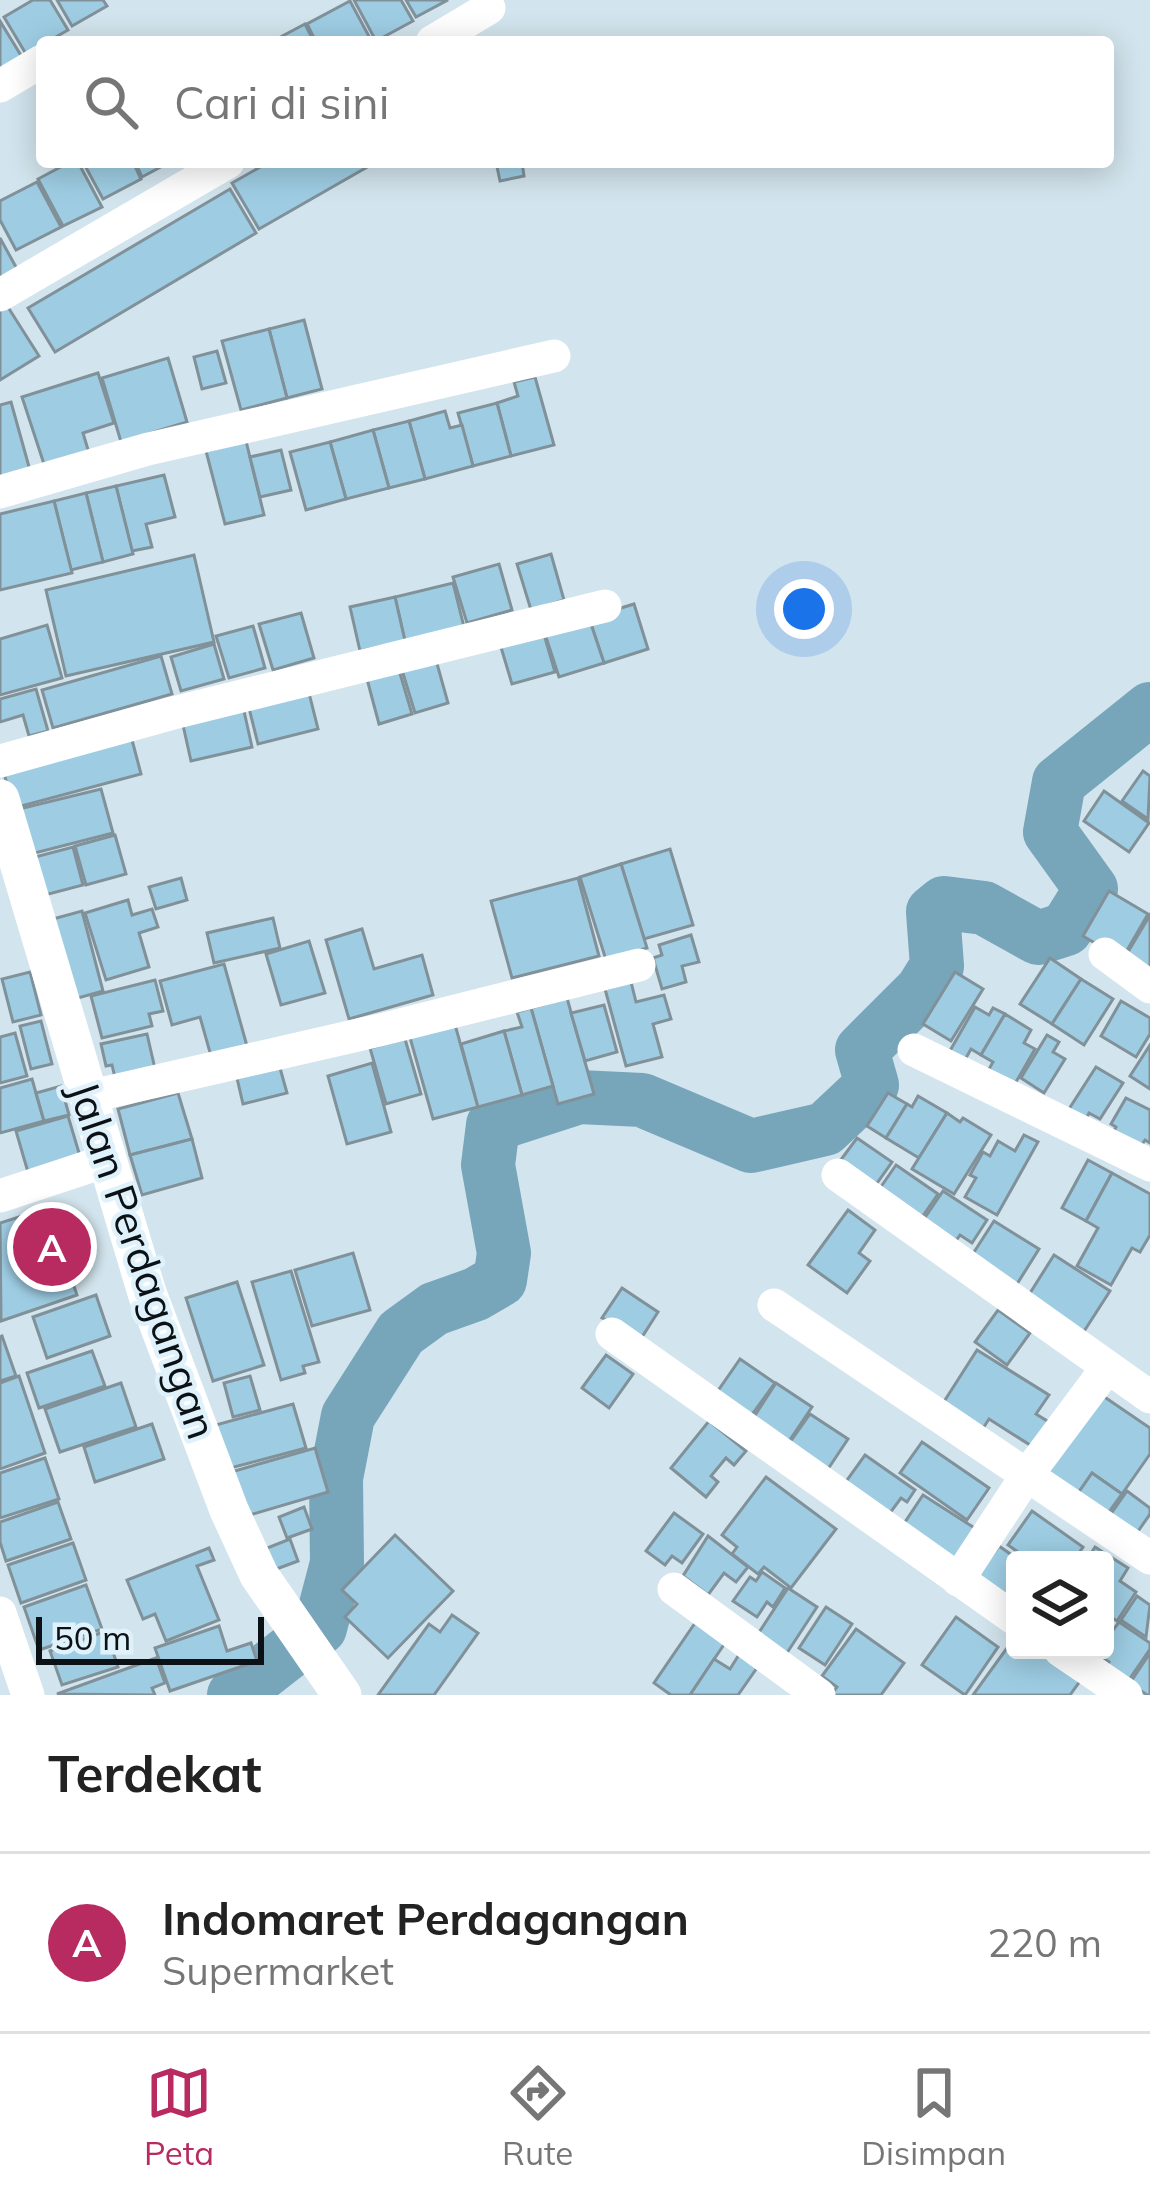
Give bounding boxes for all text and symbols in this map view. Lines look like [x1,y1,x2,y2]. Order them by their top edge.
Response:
search box [36,36,1114,168]
icon: search [78,69,144,135]
text: Cari di sini [174,74,389,130]
your location [774,579,834,639]
street label: Jalan Perdagangan [57,1074,230,1446]
pin: A [13,1202,91,1292]
map controls [1006,1551,1114,1659]
button: layers [1006,1551,1114,1659]
scale bar [36,1611,264,1664]
text: 50 m [54,1617,131,1658]
text: Terdekat [48,1741,262,1805]
text: Indomaret Perdagangan [162,1890,689,1946]
text: A [72,1918,102,1967]
text: 220 m [987,1918,1102,1967]
text: Supermarket [162,1946,394,1995]
tab: Peta [144,2060,214,2173]
tab: Rute [502,2060,573,2173]
tab: Disimpan [861,2060,1006,2173]

